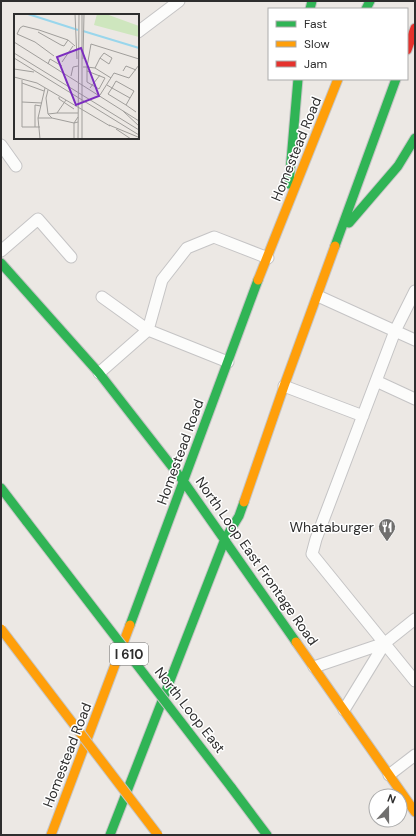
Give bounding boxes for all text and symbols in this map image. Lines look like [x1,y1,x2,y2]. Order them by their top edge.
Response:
legend [268,8,408,80]
inset map [14,14,139,139]
text: Fast [304,16,327,32]
text: Slow [304,36,330,52]
text: Jam [304,56,327,72]
street label: Homestead Road [267,94,325,204]
street label: Homestead Road [153,397,207,507]
street label: North Loop East Frontage Road [192,473,322,649]
restaurant icon: Whataburger [377,517,397,542]
place label: Whataburger [289,518,374,536]
road number: I 610 [110,643,148,665]
street label: North Loop East [151,663,229,757]
street label: Homestead Road [39,700,95,810]
north arrow [368,788,408,828]
text: N [385,791,398,807]

